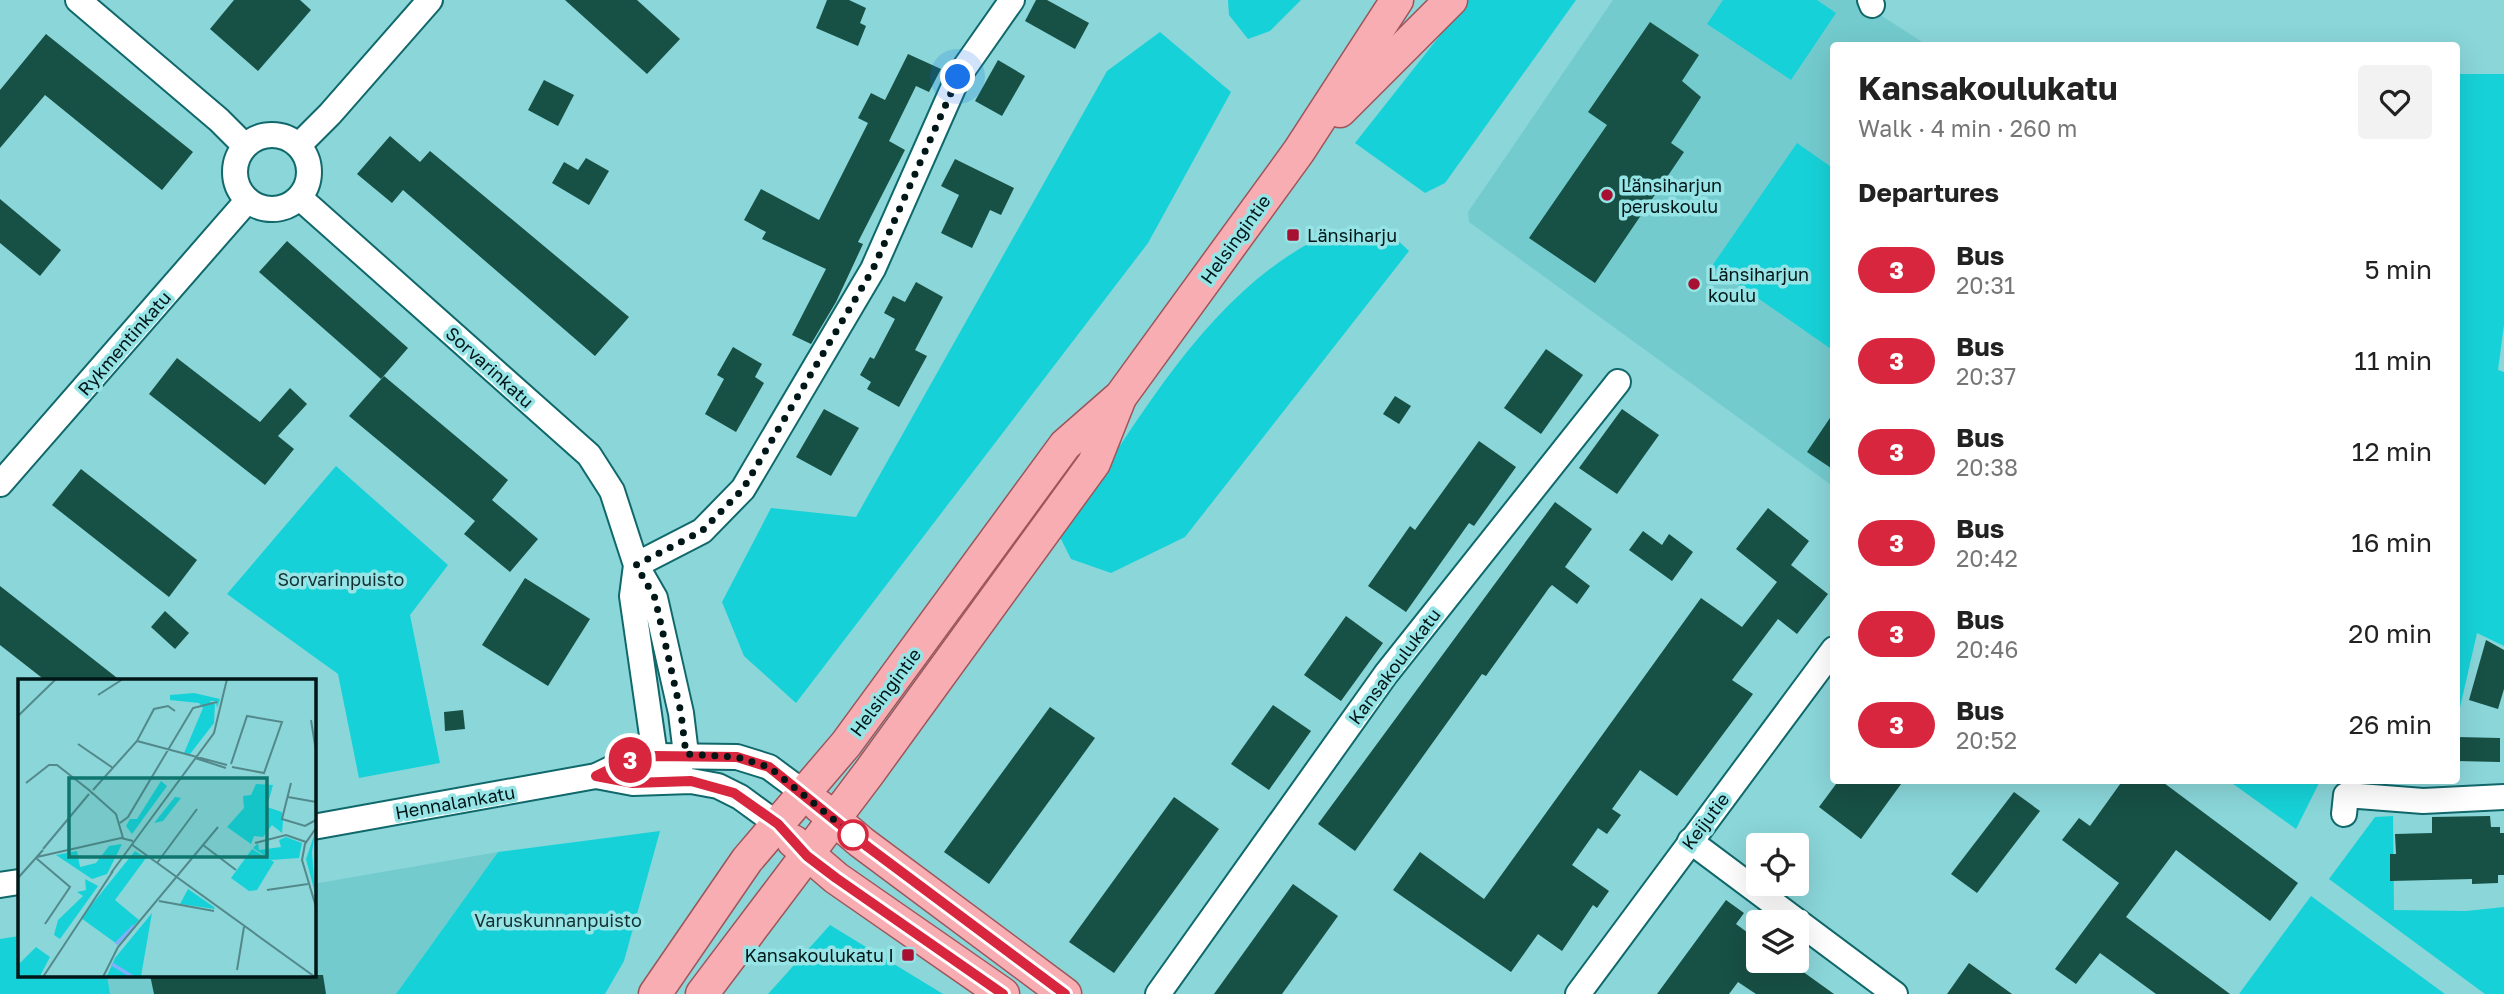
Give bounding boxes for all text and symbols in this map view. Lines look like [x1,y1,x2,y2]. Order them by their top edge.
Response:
your location [940,59,975,94]
button: heart [2358,65,2432,139]
text: Kansakoulukatu [1858,68,2118,107]
text: Walk · 4 min · 260 m [1858,114,2077,142]
place label: Länsiharjun peruskoulu [1621,174,1722,217]
text: Departures [1858,177,1999,208]
marker: Länsiharjun peruskoulu [1599,187,1615,203]
street label: Helsingintie [1195,190,1275,288]
place label: Länsiharju [1307,224,1397,246]
marker: Länsiharju [1285,227,1301,243]
text: Bus [1956,240,2004,271]
text: 5 min [2364,254,2432,285]
text: 3 [1889,255,1904,284]
place label: Länsiharjun koulu [1708,263,1809,306]
text: 20:31 [1956,271,2015,299]
marker: Länsiharjun koulu [1686,276,1702,292]
street label: Rykmentinkatu [73,286,175,400]
street label: Sorvarinkatu [442,322,538,412]
text: Bus [1956,331,2004,362]
text: 11 min [2354,345,2432,376]
text: 3 [1889,346,1904,375]
text: 20:37 [1956,362,2016,390]
text: Bus [1956,422,2004,453]
text: 12 min [2352,436,2432,467]
text: 3 [1889,437,1904,466]
text: 20:38 [1956,453,2018,481]
text: Bus [1956,513,2004,544]
text: 16 min [2351,527,2432,558]
text: 3 [1889,528,1904,557]
text: 20:42 [1956,544,2018,572]
park label: Sorvarinpuisto [278,568,404,590]
street label: Kansakoulukatu [1343,604,1445,728]
text: Bus [1956,604,2004,635]
text: 20 min [2348,618,2432,649]
text: 3 [1889,619,1904,648]
text: 20:46 [1956,635,2018,663]
street label: Helsingintie [845,644,925,740]
inset map [18,679,315,976]
text: Bus [1956,695,2004,726]
text: 26 min [2349,709,2432,740]
text: 3 [1889,710,1904,739]
text: 20:52 [1956,726,2017,754]
line badge: 3 [607,737,653,783]
text: 3 [623,745,637,774]
street label: Hennalankatu [393,781,517,823]
street label: Keijutie [1677,788,1733,854]
unlabelled marker [838,820,868,850]
map controls [1746,833,1809,973]
button: locate [1746,833,1809,896]
park label: Varuskunnanpuisto [474,909,642,931]
button: layers [1746,910,1809,973]
place label: Kansakoulukatu I [744,944,894,966]
marker: Kansakoulukatu I [900,947,916,963]

